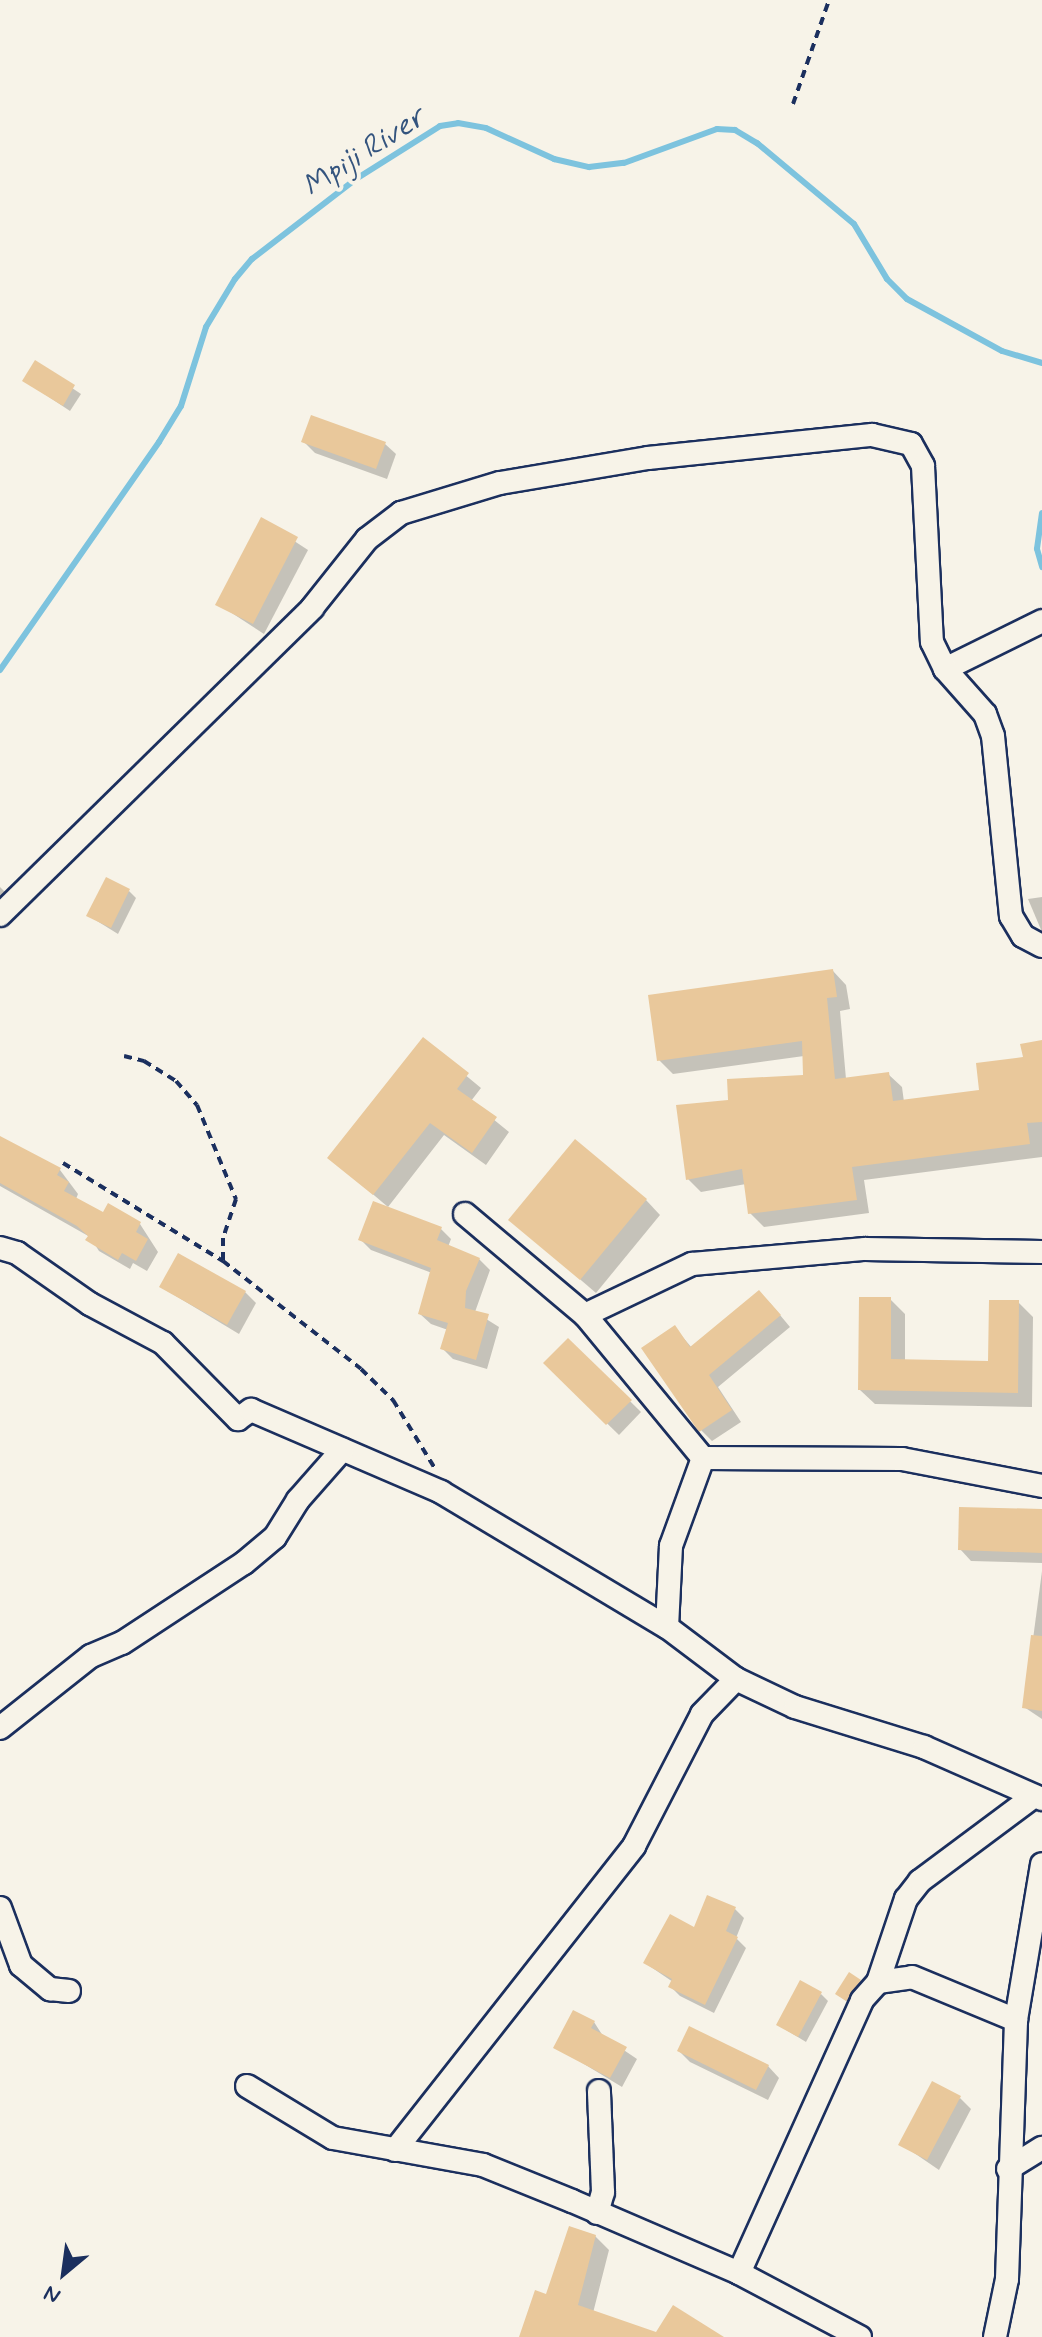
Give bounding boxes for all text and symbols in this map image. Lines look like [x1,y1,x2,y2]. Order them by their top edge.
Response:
water label: Mpiji River [297,101,431,205]
north arrow [24,2233,104,2313]
text: N [39,2278,66,2310]

